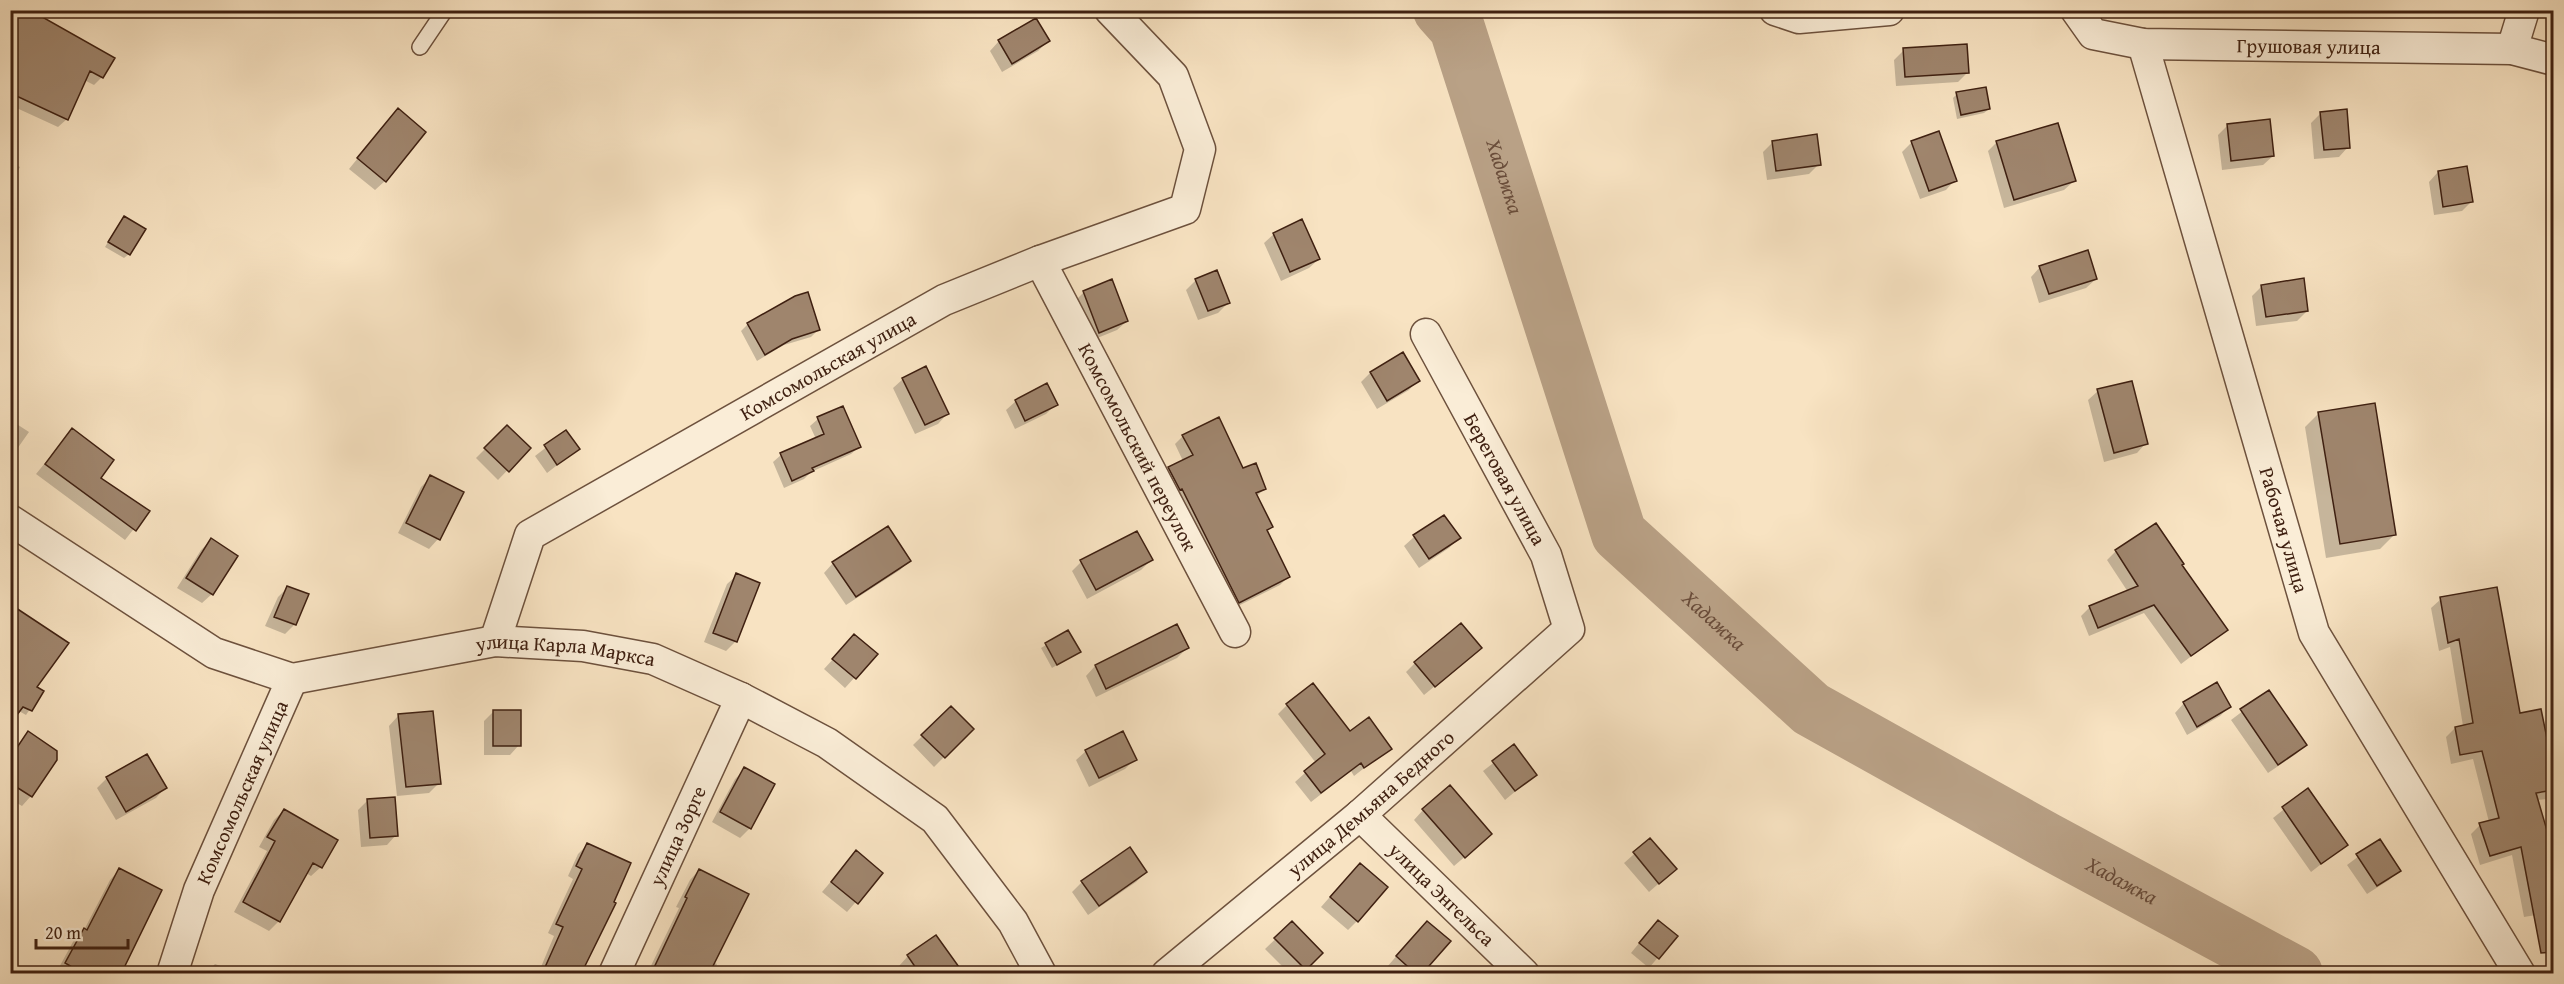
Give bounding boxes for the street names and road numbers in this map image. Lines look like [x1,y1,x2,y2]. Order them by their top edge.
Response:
street label: Грушовая улица [2236,30,2381,61]
street label: Комсомольская улица [734,304,921,427]
street label: Комсомольский переулок [1072,338,1205,556]
street label: Береговая улица [1457,407,1554,551]
street label: Рабочая улица [2253,464,2317,597]
street label: улица Карла Маркса [472,626,658,673]
street label: Комсомольская улица [188,695,295,889]
street label: улица Демьяна Бедного [1280,723,1460,884]
street label: улица Зорге [641,781,713,892]
street label: улица Энгельса [1382,835,1502,953]

